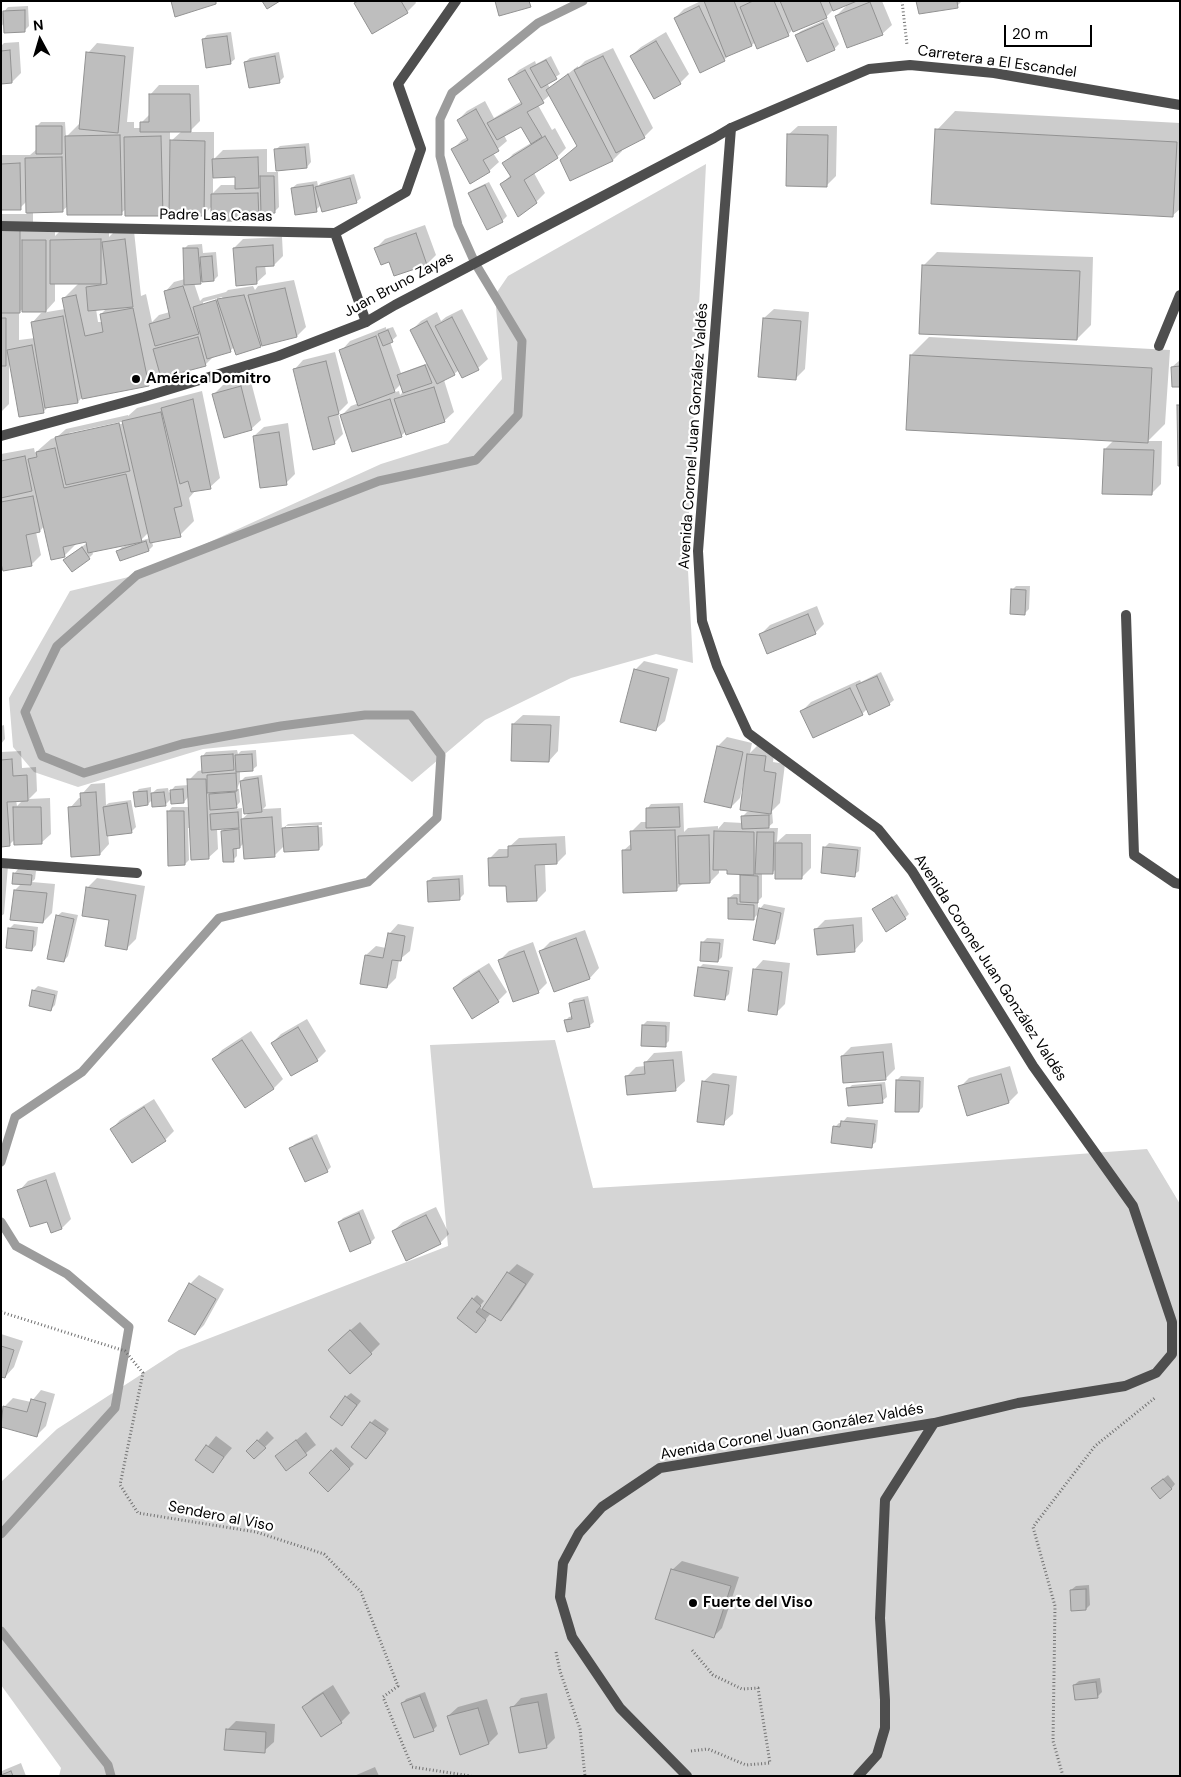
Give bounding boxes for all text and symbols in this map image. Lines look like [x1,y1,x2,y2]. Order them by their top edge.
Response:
north arrow [15,15,65,65]
scale bar [1006,15,1094,47]
text: N [32,16,44,35]
text: 20 m [1012,24,1048,44]
street label: Carretera a El Escandel [916,42,1078,82]
street label: Padre Las Casas [159,206,273,226]
street label: Juan Bruno Zayas [341,249,457,321]
street label: Avenida Coronel Juan González Valdés [676,302,712,570]
place label: América Domitro [146,370,271,388]
marker: América Domitro [130,373,142,385]
street label: Avenida Coronel Juan González Valdés [910,851,1070,1085]
street label: Avenida Coronel Juan González Valdés [659,1400,925,1464]
street label: Sendero al Viso [167,1498,275,1536]
place label: Fuerte del Viso [703,1594,813,1612]
marker: Fuerte del Viso [687,1597,699,1609]

